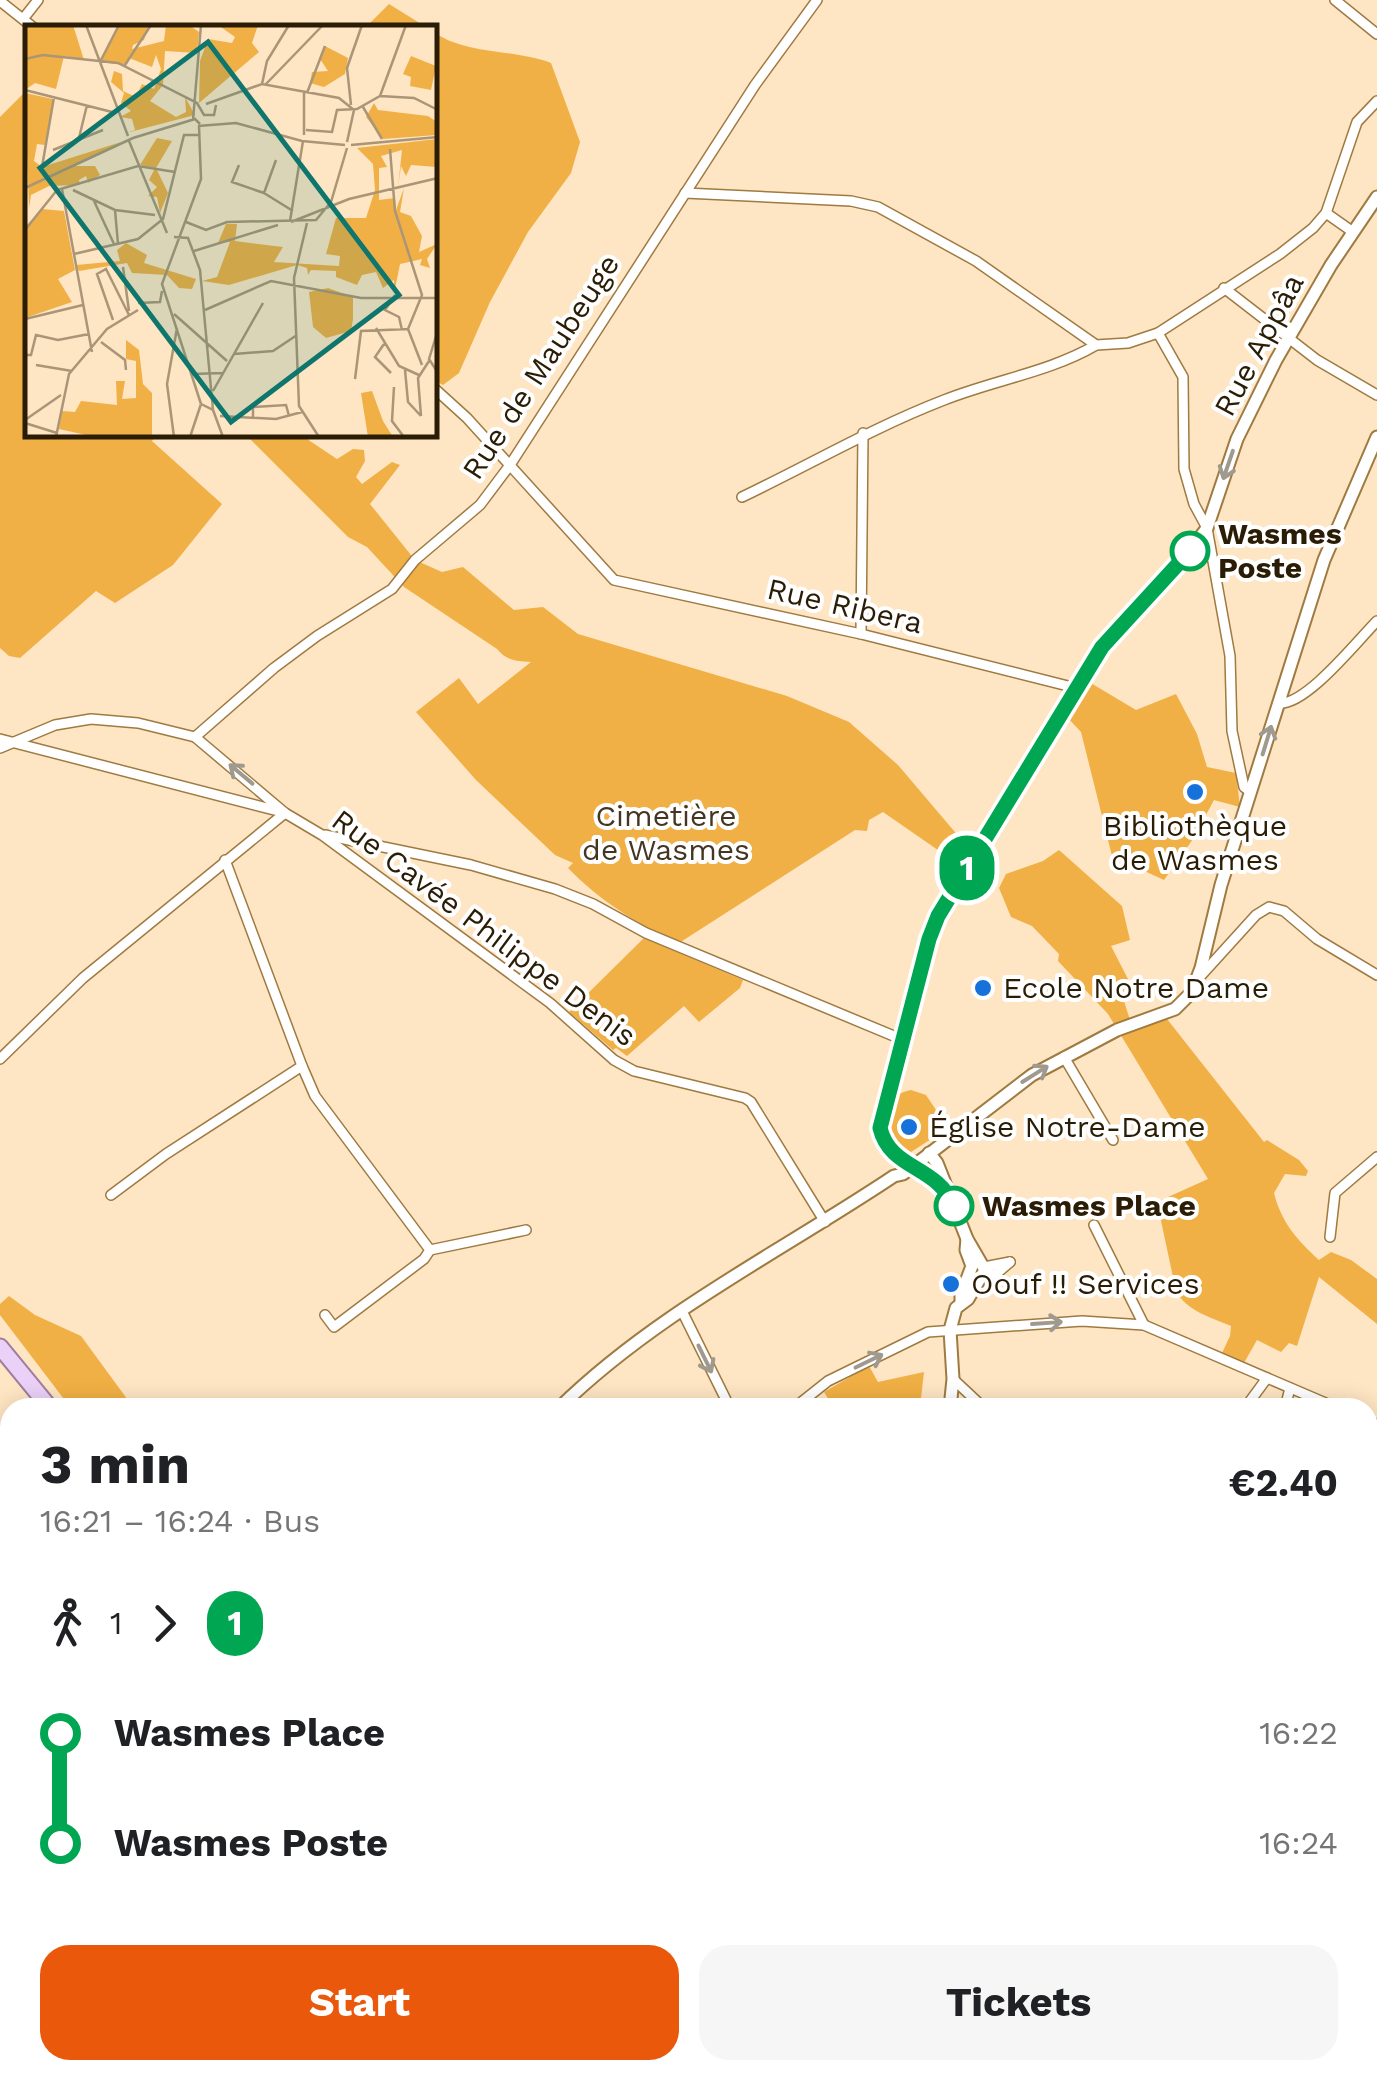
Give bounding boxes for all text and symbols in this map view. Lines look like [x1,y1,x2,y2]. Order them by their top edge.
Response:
inset map [25,25,438,438]
street label: Rue de Maubeuge [455,248,626,486]
street label: Rue Appâa [1207,268,1311,422]
one-way arrow [1218,449,1236,480]
place label: Wasmes Poste [1218,516,1342,585]
marker: Wasmes Poste [1171,532,1209,570]
street label: Rue Ribera [764,571,926,640]
one-way arrow [1259,725,1277,757]
one-way arrow [229,763,255,785]
marker: Bibliothèque de Wasmes [1184,781,1206,803]
park label: Cimetière de Wasmes [582,798,750,867]
street label: Rue Cavée Philippe Denis [325,802,643,1053]
place label: Bibliothèque de Wasmes [1103,808,1287,877]
line badge: 1 [934,836,1000,900]
text: 1 [959,847,975,889]
place label: Ecole Notre Dame [1003,970,1269,1005]
marker: Ecole Notre Dame [972,977,994,999]
one-way arrow [1020,1064,1049,1084]
place label: Église Notre-Dame [929,1109,1206,1144]
marker: Église Notre-Dame [898,1116,920,1138]
marker: Wasmes Place [935,1187,973,1225]
place label: Wasmes Place [982,1188,1196,1223]
place label: Oouf !! Services [971,1266,1200,1301]
marker: Oouf !! Services [940,1273,962,1295]
one-way arrow [1030,1313,1063,1332]
one-way arrow [697,1344,716,1374]
one-way arrow [853,1351,883,1370]
text: 3 min [40,1432,190,1496]
text: €2.40 [1229,1461,1338,1505]
text: 16:21 – 16:24 · Bus [40,1502,320,1540]
icon: walk [40,1596,95,1651]
icon: forward [137,1596,192,1651]
text: 1 [227,1602,243,1644]
text: 1 [110,1604,122,1642]
text: Wasmes Place [114,1711,385,1755]
text: 16:22 [1259,1714,1338,1752]
text: Wasmes Poste [114,1821,388,1865]
text: 16:24 [1259,1824,1338,1862]
button: Start [40,1945,679,2060]
button: Tickets [699,1945,1338,2060]

